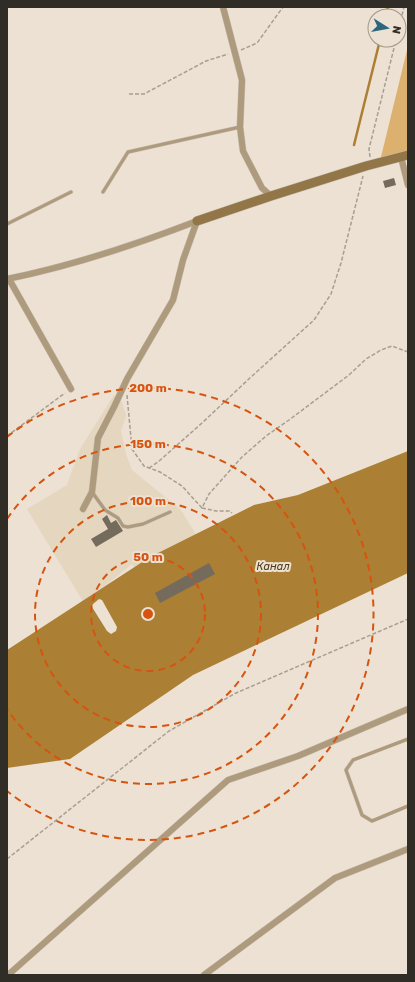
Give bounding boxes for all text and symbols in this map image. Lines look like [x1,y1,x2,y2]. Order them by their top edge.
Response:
north arrow [367,8,407,48]
text: N [389,25,403,35]
text: 200 m [129,381,167,395]
text: 150 m [130,437,166,451]
text: 100 m [130,494,166,508]
text: 50 m [133,550,163,564]
water label: Канал [256,560,290,573]
centre of rings [141,607,155,621]

